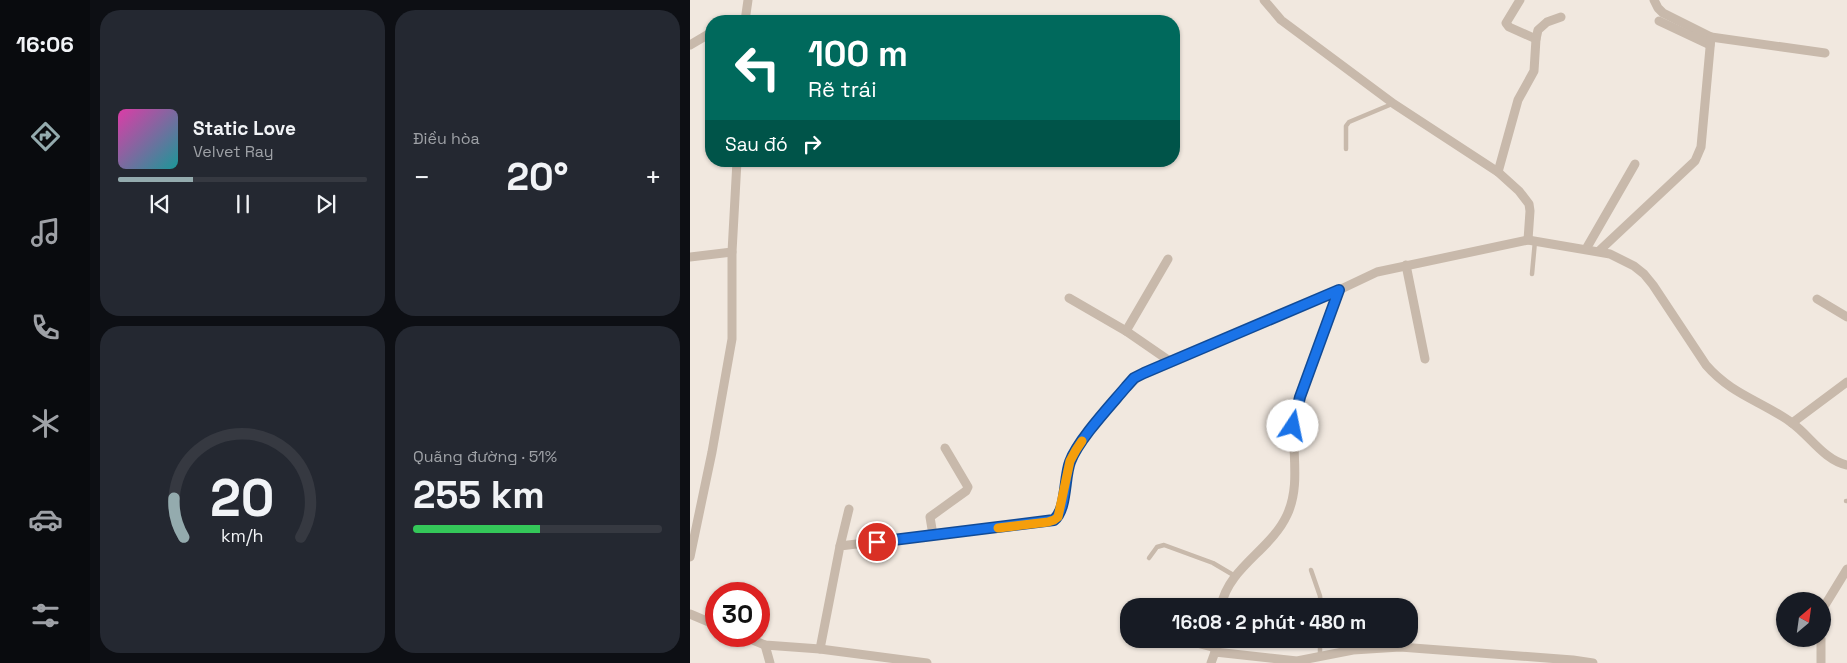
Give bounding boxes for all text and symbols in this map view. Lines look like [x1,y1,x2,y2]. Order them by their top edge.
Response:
text: 16:06 [16,30,74,58]
text: 100 m [808,32,908,76]
icon: left [725,35,790,100]
text: Rẽ trái [808,75,877,103]
text: Static Love [193,116,296,141]
icon: directions [28,119,63,154]
text: Điều hòa [413,128,480,149]
icon: right [798,130,826,158]
text: Sau đó [725,132,788,157]
text: Velvet Ray [193,141,274,162]
text: 20° [506,153,569,201]
text: − [413,159,430,195]
text: + [645,159,662,195]
icon: previous [146,190,174,218]
icon: pause [229,190,257,218]
icon: next [312,190,340,218]
icon: music [28,215,63,250]
icon: phone [28,310,63,345]
position arrow [1266,399,1318,451]
icon: climate [28,406,63,441]
text: Quãng đường · 51% [413,446,557,467]
text: 20 [210,465,275,531]
text: 255 km [413,471,545,519]
icon: car [28,502,63,537]
pin [856,521,898,563]
text: km/h [221,524,264,547]
icon: arrive [863,528,891,556]
speed limit sign: 30 [705,582,770,647]
north arrow [1776,592,1831,648]
map controls [1776,592,1831,647]
icon: filters [28,598,63,633]
text: 16:08 · 2 phút · 480 m [1172,610,1366,635]

